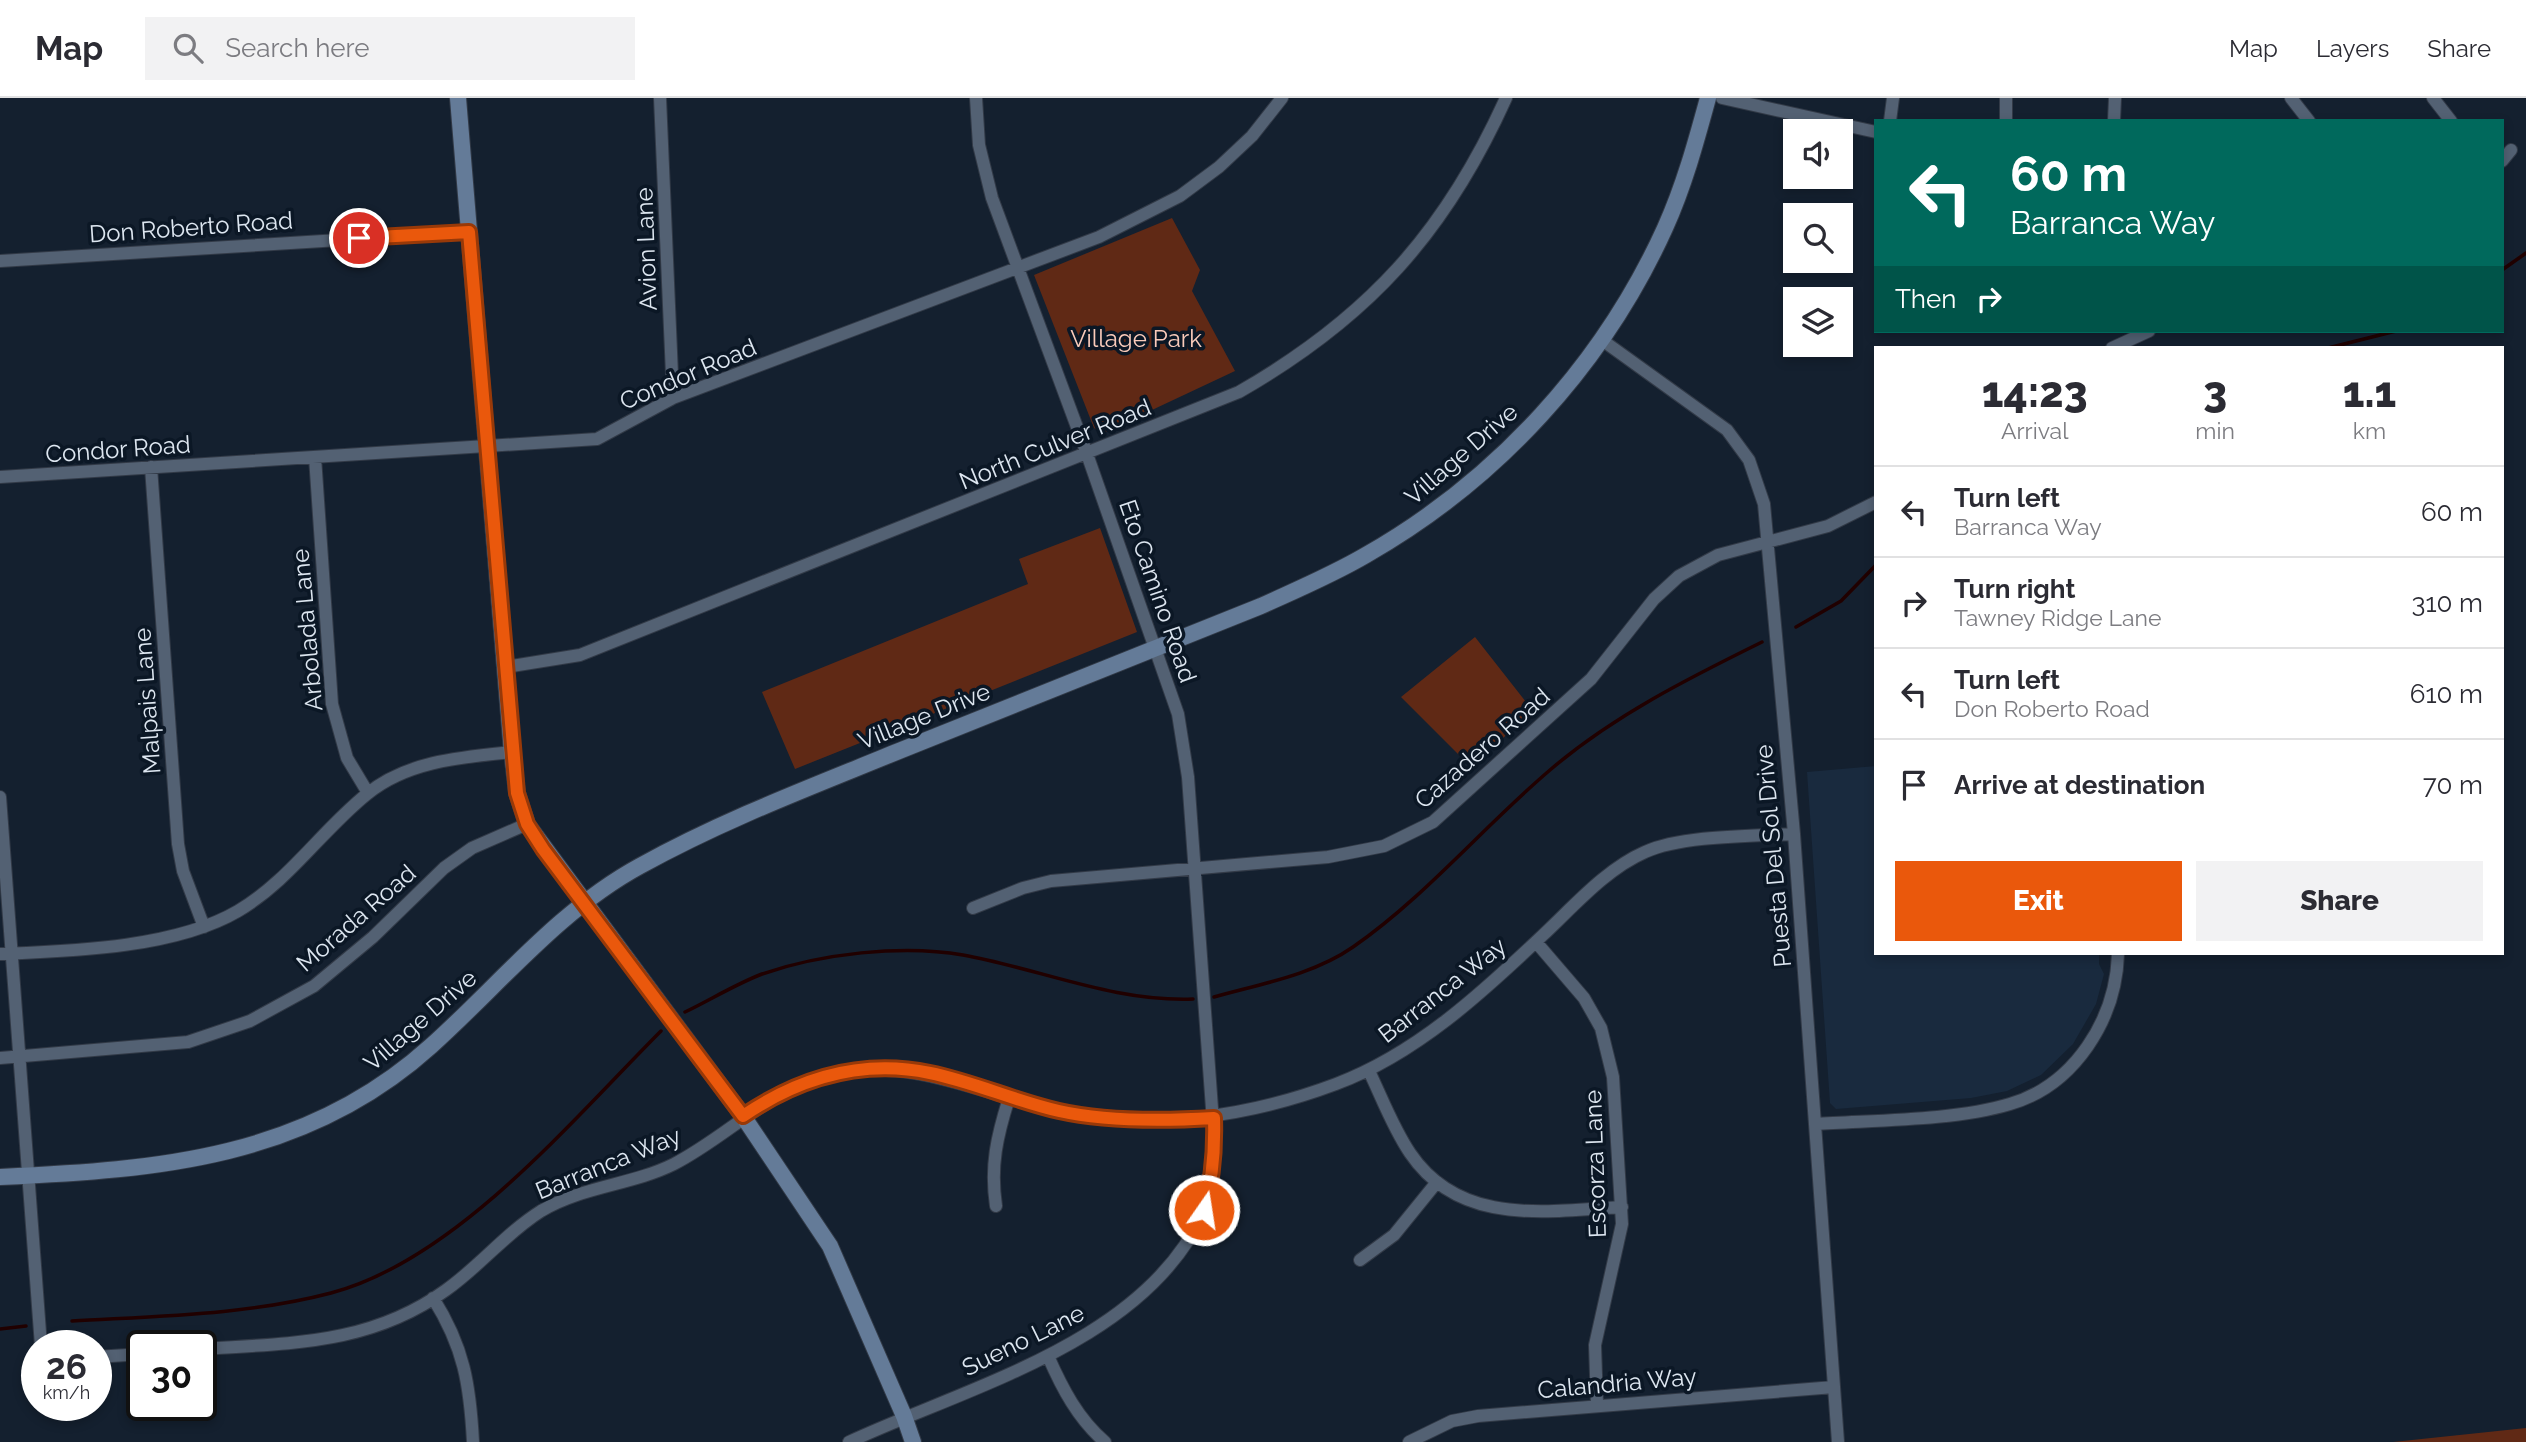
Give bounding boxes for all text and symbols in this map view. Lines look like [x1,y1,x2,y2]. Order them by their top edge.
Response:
search box [145,17,635,80]
text: Map [35,29,103,68]
icon: search [169,29,207,67]
text: Search here [225,33,370,63]
text: Map [2229,34,2278,63]
text: Layers [2316,34,2389,63]
text: Share [2427,34,2491,63]
map controls [1783,119,1853,357]
button: sound [1783,119,1853,189]
text: 60 m [2010,145,2127,202]
icon: left [1895,147,1986,238]
street label: Avion Lane [629,187,663,311]
button: search [1783,203,1853,273]
text: Barranca Way [2010,204,2215,241]
street label: Don Roberto Road [88,205,294,249]
pin [329,208,389,268]
icon: arrive [340,219,378,257]
icon: right [1970,280,2008,318]
text: Then [1895,284,1956,314]
button: layers [1783,287,1853,357]
park label: Village Park [1070,324,1202,353]
street label: Condor Road [615,332,761,416]
text: 14:23 [1982,368,2088,417]
text: 3 [2203,368,2227,417]
text: 1.1 [2343,368,2396,417]
street label: North Culver Road [955,392,1155,496]
street label: Village Drive [1399,397,1523,511]
text: Arrival [2001,417,2068,444]
text: min [2195,417,2235,444]
text: km [2353,417,2386,444]
street label: Condor Road [44,429,192,469]
text: Turn left [1954,483,2060,513]
icon: left [1895,493,1933,531]
street label: Eto Camino Road [1113,496,1203,686]
text: 60 m [2421,497,2483,527]
text: Barranca Way [1954,513,2102,540]
street label: Arbolada Lane [285,548,329,712]
text: Turn right [1954,574,2075,604]
icon: right [1895,584,1933,622]
text: 310 m [2412,588,2483,618]
text: Tawney Ridge Lane [1954,604,2161,631]
street label: Malpais Lane [127,627,167,775]
text: Turn left [1954,665,2060,695]
icon: left [1895,675,1933,713]
street label: Village Drive [854,676,994,756]
text: 610 m [2410,679,2483,709]
street label: Cazadero Road [1409,681,1555,815]
text: Don Roberto Road [1954,695,2150,722]
street label: Puesta Del Sol Drive [1749,744,1797,968]
icon: arrive [1895,766,1933,804]
text: Arrive at destination [1954,770,2205,800]
text: 70 m [2423,770,2483,800]
street label: Morada Road [291,858,421,978]
button: Exit [1895,861,2182,941]
button: Share [2196,861,2483,941]
street label: Barranca Way [1372,931,1512,1049]
street label: Village Drive [358,963,482,1077]
street label: Escorza Lane [1578,1089,1612,1239]
street label: Barranca Way [531,1121,685,1205]
position arrow [1167,1173,1241,1247]
street label: Sueno Lane [957,1298,1089,1382]
speed limit sign: 30 [126,1330,217,1421]
text: 26 [46,1346,87,1387]
street label: Calandria Way [1536,1362,1698,1404]
text: km/h [43,1382,90,1403]

